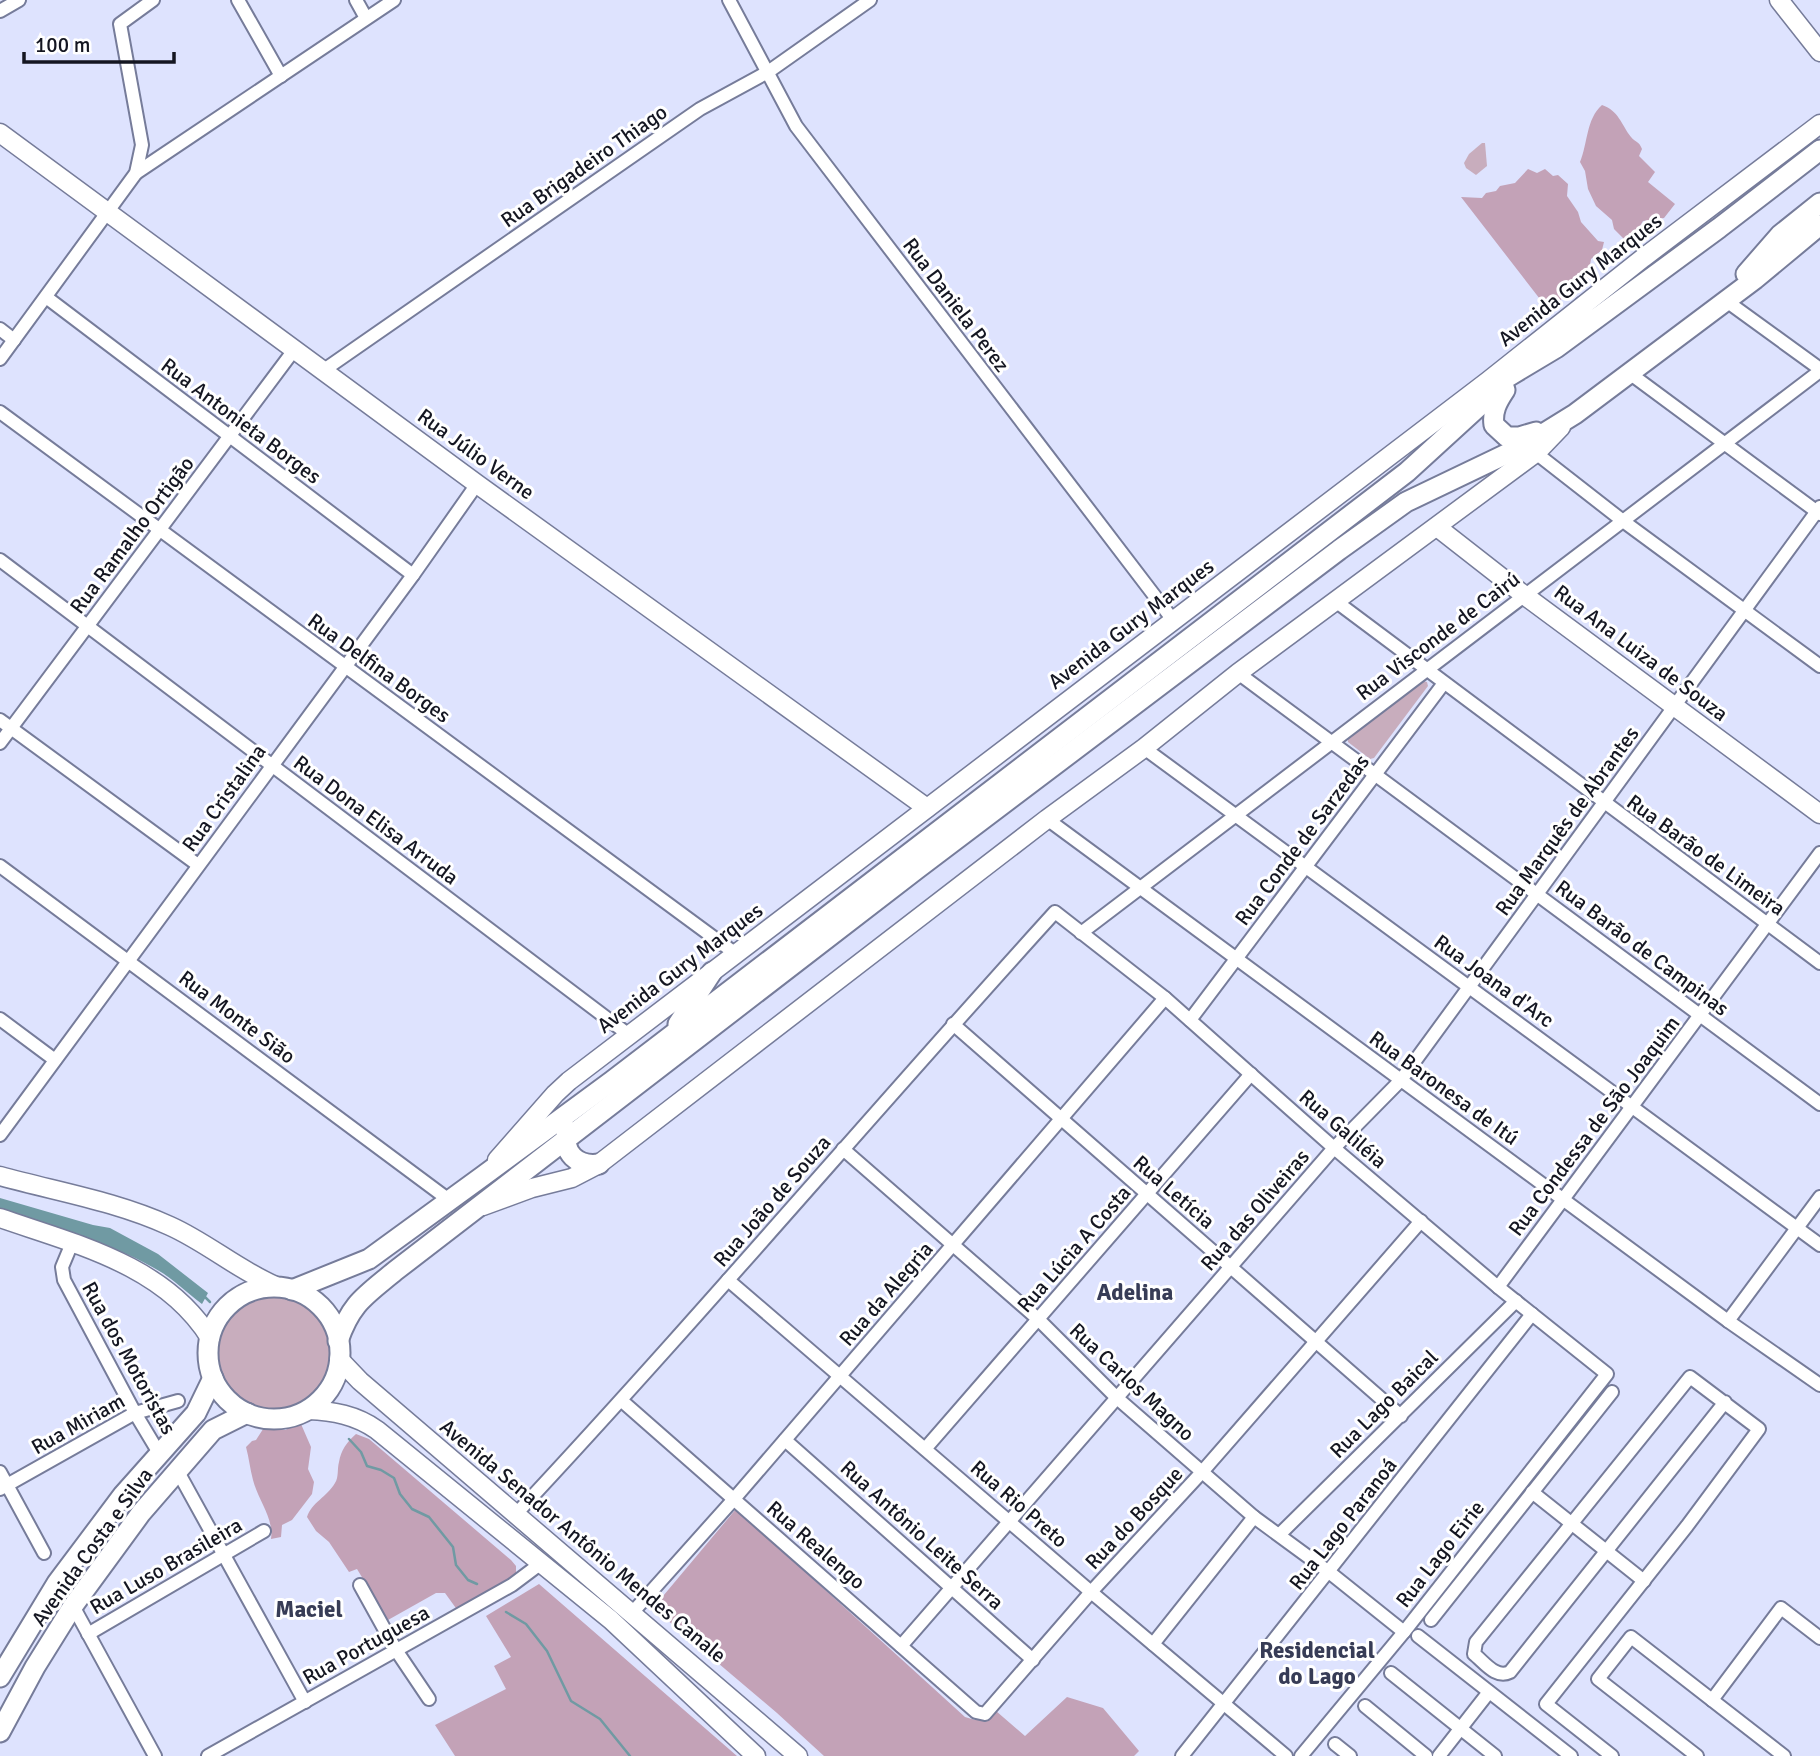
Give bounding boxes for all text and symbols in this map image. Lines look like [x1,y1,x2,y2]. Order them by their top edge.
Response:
scale bar [24,21,175,65]
text: 100 m [35,32,90,58]
street label: Rua Brigadeiro Thiago [496,99,672,233]
street label: Avenida Gury Marques [1493,208,1667,352]
street label: Rua Daniela Perez [897,233,1015,377]
street label: Rua Antonieta Borges [156,352,326,490]
street label: Rua Júlio Verne [412,403,540,505]
street label: Rua Ramalho Ortigão [64,451,200,619]
street label: Avenida Gury Marques [1043,553,1219,695]
street label: Rua Visconde de Cairú [1351,566,1525,706]
street label: Rua Ana Luiza de Souza [1549,579,1733,727]
street label: Rua Delfina Borges [303,608,455,728]
street label: Rua Marquês de Abrantes [1490,721,1644,921]
street label: Rua Cristalina [176,739,272,857]
street label: Rua Dona Elisa Arruda [288,749,464,891]
street label: Rua Conde de Sarzedas [1229,749,1375,931]
street label: Rua Barão de Limeira [1622,789,1790,921]
street label: Rua Barão de Campinas [1550,874,1734,1022]
street label: Avenida Gury Marques [592,897,768,1039]
street label: Rua Joana d'Arc [1429,929,1559,1033]
street label: Rua Monte Sião [174,965,300,1069]
street label: Rua Condessa de São Joaquim [1503,1011,1685,1241]
street label: Rua Baronesa de Itú [1364,1025,1524,1151]
street label: Rua Galiléia [1294,1084,1392,1174]
street label: Rua João de Souza [708,1130,836,1272]
street label: Rua das Oliveiras [1195,1144,1315,1276]
street label: Rua Letícia [1128,1150,1220,1234]
street label: Rua Lúcia A Costa [1012,1180,1136,1318]
street label: Rua da Alegria [834,1236,938,1352]
street label: Rua dos Motoristas [76,1277,182,1439]
district label: Adelina [1097,1278,1173,1307]
street label: Rua Carlos Magno [1064,1317,1200,1447]
street label: Rua Lago Baical [1324,1344,1444,1464]
street label: Rua Miriam [27,1388,129,1460]
street label: Avenida Senador Antônio Mendes Canale [435,1414,731,1668]
street label: Rua Lago Paranoá [1283,1453,1403,1595]
street label: Rua Antônio Leite Serra [835,1455,1009,1615]
street label: Rua Rio Preto [965,1455,1073,1553]
street label: Rua do Bosque [1080,1461,1188,1575]
street label: Avenida Costa e Silva [26,1463,158,1631]
street label: Rua Realengo [761,1495,871,1595]
street label: Rua Lago Eirie [1390,1495,1490,1613]
street label: Rua Luso Brasileira [85,1512,247,1620]
district label: Maciel [275,1595,343,1624]
street label: Rua Portuguesa [298,1599,434,1691]
district label: Residencial do Lago [1259,1636,1375,1691]

